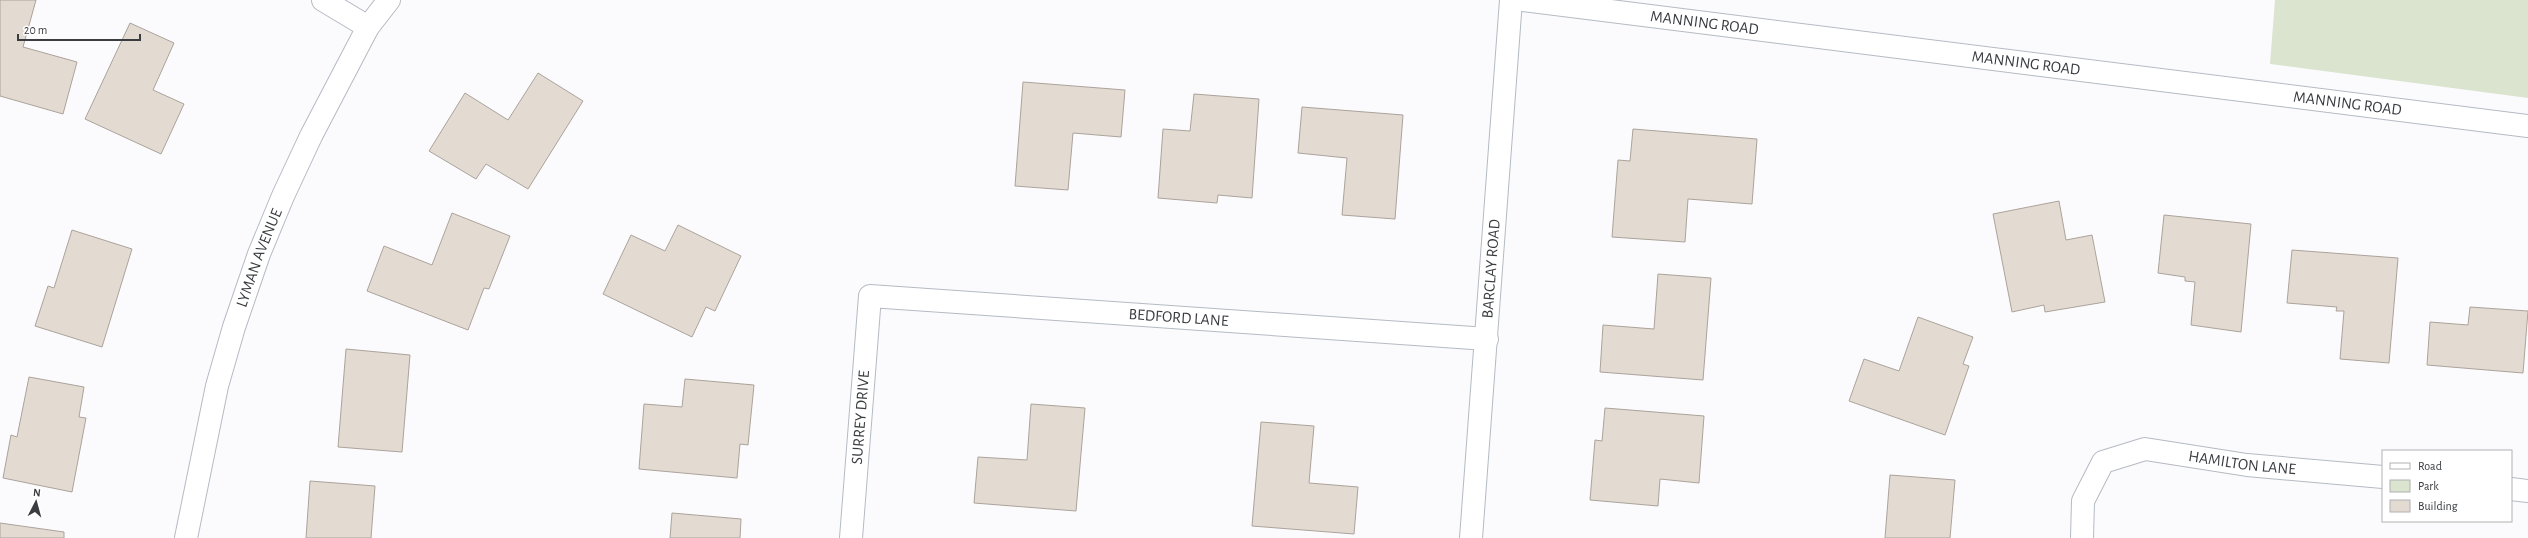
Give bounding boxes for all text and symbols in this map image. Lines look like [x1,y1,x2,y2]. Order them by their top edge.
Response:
street label: MANNING ROAD [1649,8,1760,37]
scale bar [18,16,140,42]
text: 20 m [24,24,47,36]
street label: MANNING ROAD [1971,48,2081,78]
street label: MANNING ROAD [2292,89,2403,118]
street label: LYMAN AVENUE [233,206,285,309]
street label: BARCLAY ROAD [1479,219,1503,319]
street label: BEDFORD LANE [1128,306,1229,329]
street label: SURREY DRIVE [849,370,872,465]
street label: HAMILTON LANE [2187,448,2297,477]
legend [2382,450,2512,522]
text: Road [2418,460,2442,472]
text: Park [2418,480,2439,492]
north arrow [16,482,56,522]
text: N [33,487,41,498]
text: Building [2418,500,2458,512]

